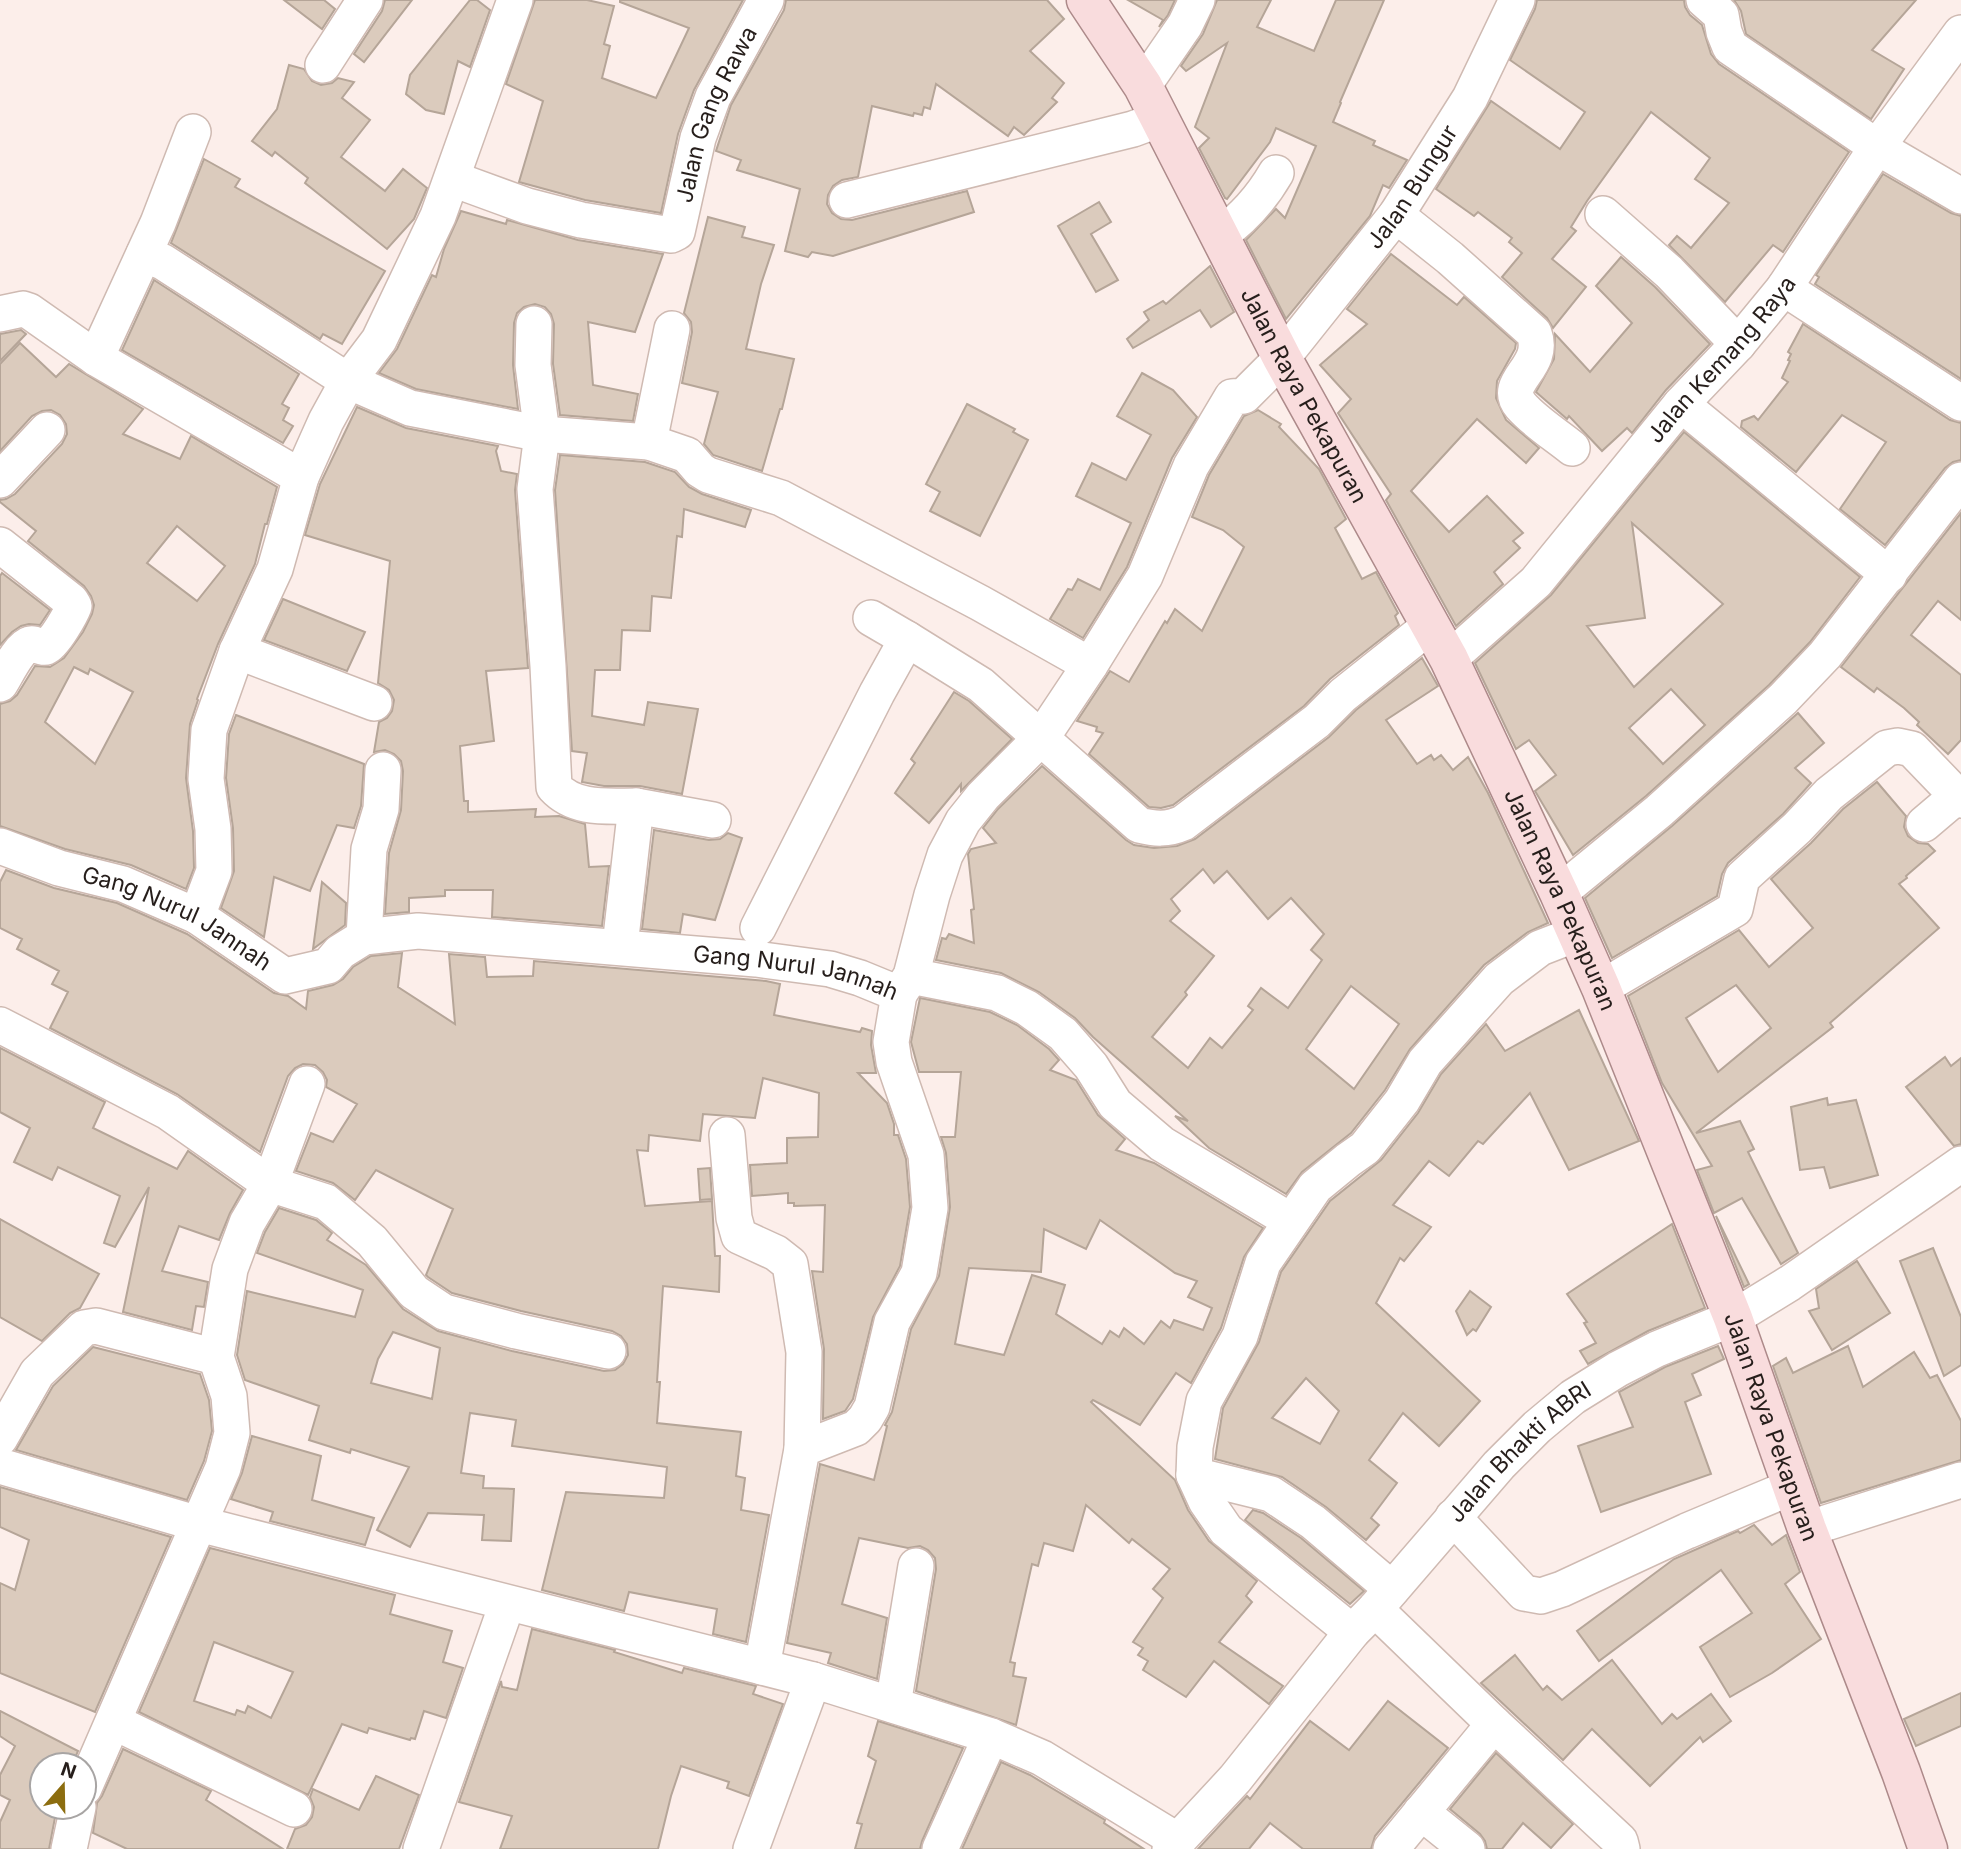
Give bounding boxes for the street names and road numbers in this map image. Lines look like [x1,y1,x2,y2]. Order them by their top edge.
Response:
street label: Jalan Gang Rawa [670,21,763,205]
street label: Jalan Bungur [1361,119,1464,254]
street label: Jalan Kemang Raya [1641,271,1802,449]
street label: Jalan Raya Pekapuran [1235,283,1374,508]
street label: Jalan Raya Pekapuran [1498,784,1623,1015]
street label: Gang Nurul Jannah [79,860,277,977]
street label: Gang Nurul Jannah [692,940,903,1006]
street label: Jalan Raya Pekapuran [1718,1309,1824,1545]
street label: Jalan Bhakti ABRI [1442,1375,1596,1528]

